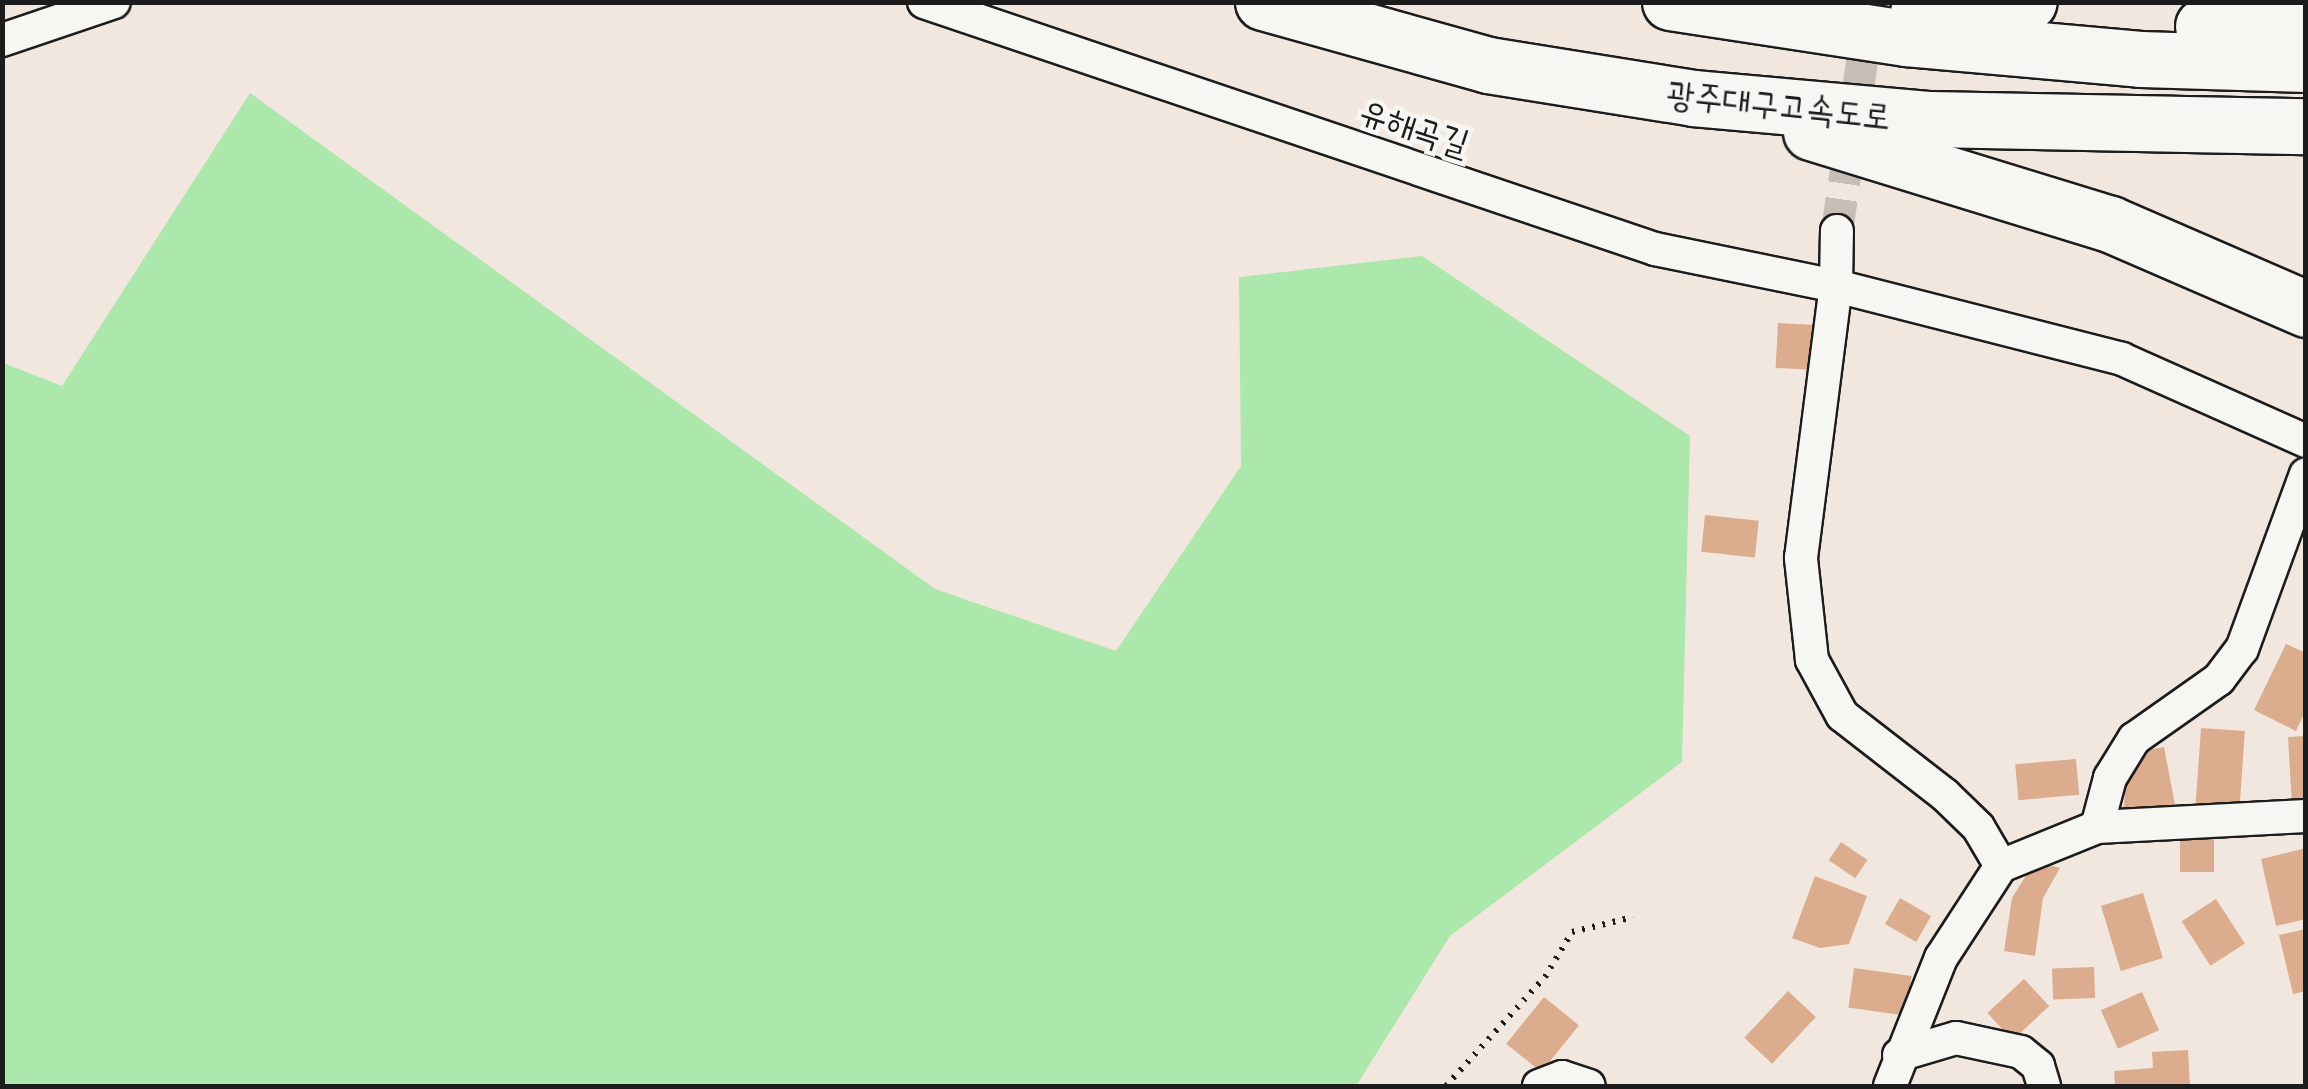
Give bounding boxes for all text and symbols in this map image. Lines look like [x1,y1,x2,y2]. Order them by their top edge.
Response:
street label: 광주대구고속도로 [1665,71,1893,137]
street label: 유해곡길 [1355,89,1475,163]

